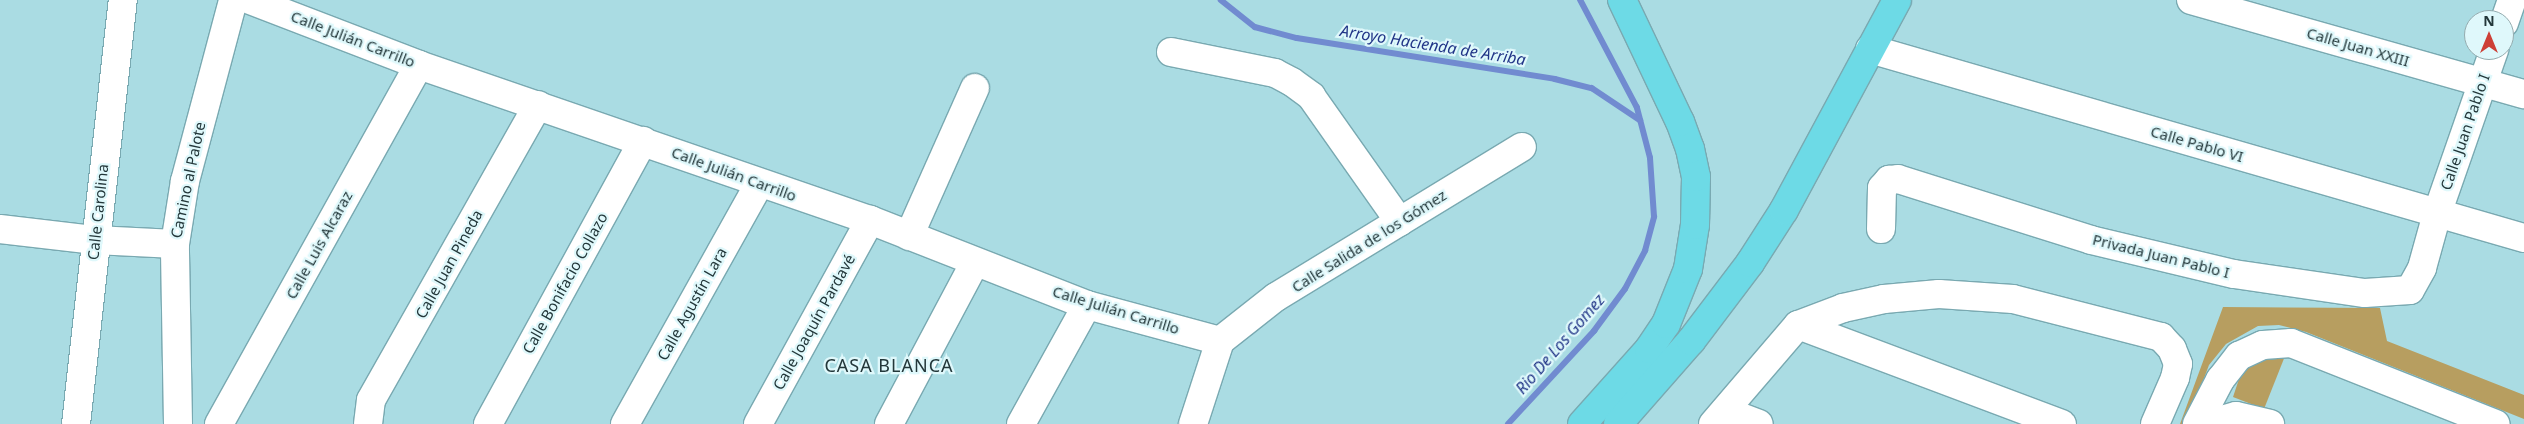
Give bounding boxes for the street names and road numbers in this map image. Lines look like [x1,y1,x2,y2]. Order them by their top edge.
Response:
street label: Calle Julián Carrillo [288,7,418,71]
street label: Calle Juan XXIII [2305,24,2411,70]
street label: Calle Juan Pablo I [2437,72,2493,192]
street label: Camino al Palote [167,120,209,240]
street label: Calle Pablo VI [2149,122,2245,166]
street label: Calle Julián Carrillo [669,143,799,205]
street label: Calle Carolina [84,163,112,261]
street label: Calle Salida de los Gómez [1288,186,1450,296]
street label: Calle Luis Alcaraz [282,188,356,302]
street label: Calle Juan Pineda [412,207,486,321]
street label: Calle Bonifacio Collazo [519,209,611,357]
street label: Privada Juan Pablo I [2091,230,2231,282]
street label: Calle Agustín Lara [654,244,730,364]
street label: Calle Joaquín Pardavé [769,251,859,393]
street label: Calle Julián Carrillo [1050,282,1182,338]

